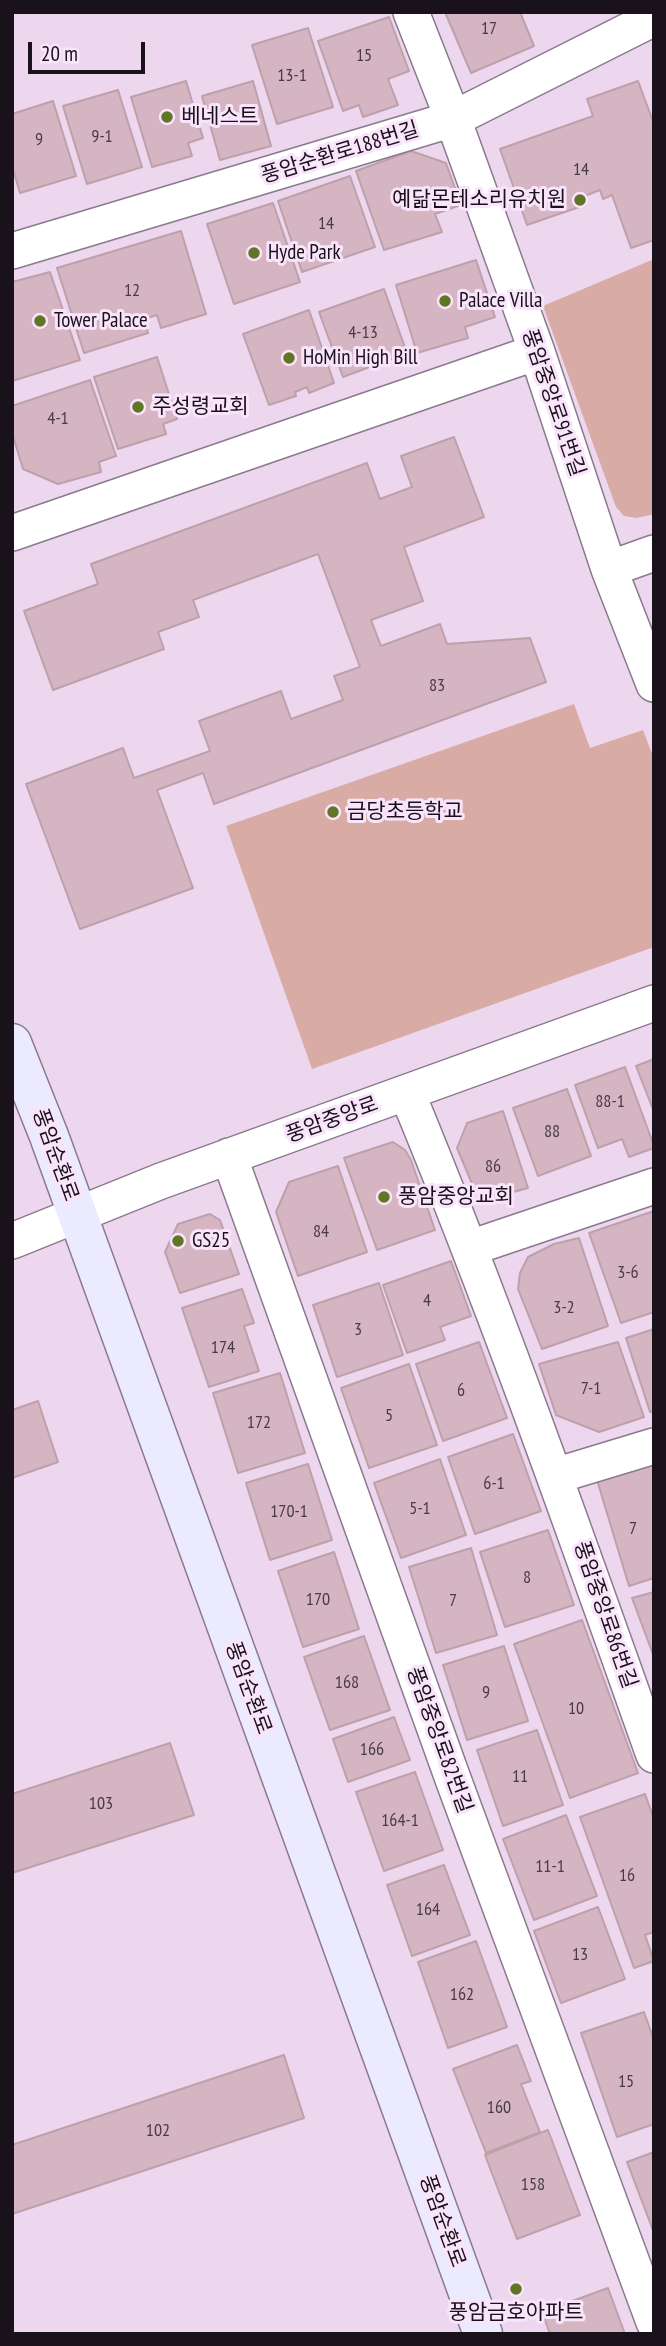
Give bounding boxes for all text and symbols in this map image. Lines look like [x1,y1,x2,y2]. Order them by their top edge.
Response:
house number: 17 [481,18,497,40]
scale bar [32,28,149,72]
text: 20 m [41,40,78,67]
house number: 15 [356,45,372,67]
house number: 13-1 [277,65,307,87]
place label: 베네스트 [181,104,258,130]
marker: 베네스트 [159,109,175,125]
street label: 풍암순환로188번길 [258,117,422,189]
house number: 9-1 [91,126,113,148]
house number: 9 [35,129,43,151]
house number: 14 [573,159,589,181]
place label: 예닮몬테소리유치원 [392,187,566,213]
marker: 예닮몬테소리유치원 [572,192,588,208]
house number: 14 [318,213,334,235]
place label: Hyde Park [268,240,341,266]
marker: Hyde Park [246,245,262,261]
house number: 12 [124,280,140,302]
place label: Palace Villa [459,288,542,314]
marker: Palace Villa [437,293,453,309]
place label: Tower Palace [54,308,148,334]
marker: Tower Palace [32,313,48,329]
house number: 4-13 [348,322,378,344]
street label: 풍암중앙로91번길 [516,326,590,480]
place label: HoMin High Bill [303,345,418,371]
marker: HoMin High Bill [281,350,297,366]
place label: 주성령교회 [152,394,249,420]
marker: 주성령교회 [130,399,146,415]
house number: 4-1 [47,408,69,430]
house number: 83 [429,675,445,697]
place label: 금당초등학교 [347,799,463,825]
marker: 금당초등학교 [325,804,341,820]
house number: 88-1 [595,1091,625,1113]
street label: 풍암중앙로 [282,1092,382,1148]
street label: 풍암순환로 [27,1105,83,1205]
house number: 88 [544,1121,560,1143]
house number: 86 [485,1156,501,1178]
place label: 풍암중앙교회 [398,1184,514,1210]
marker: 풍암중앙교회 [376,1189,392,1205]
house number: 84 [313,1221,329,1243]
place label: GS25 [192,1228,230,1254]
marker: GS25 [170,1233,186,1249]
house number: 3-6 [617,1262,639,1284]
house number: 4 [423,1290,431,1312]
house number: 3-2 [553,1297,575,1319]
house number: 3 [354,1319,362,1341]
house number: 174 [211,1337,235,1359]
house number: 7-1 [581,1378,601,1400]
house number: 6 [457,1380,465,1402]
house number: 5 [385,1405,393,1427]
house number: 172 [247,1412,271,1434]
house number: 6-1 [483,1473,505,1495]
house number: 5-1 [409,1498,431,1520]
house number: 170-1 [270,1501,308,1523]
house number: 7 [629,1518,637,1540]
street label: 풍암중앙로86번길 [568,1538,642,1692]
house number: 8 [523,1567,531,1589]
house number: 170 [306,1589,330,1611]
house number: 7 [449,1590,457,1612]
street label: 풍암순환로 [220,1638,276,1738]
street label: 풍암중앙로82번길 [401,1663,477,1817]
house number: 168 [335,1672,359,1694]
house number: 9 [482,1682,490,1704]
house number: 10 [568,1698,584,1720]
house number: 166 [360,1739,384,1761]
house number: 11 [512,1766,528,1788]
house number: 103 [89,1793,113,1815]
house number: 164-1 [381,1810,419,1832]
house number: 11-1 [535,1856,565,1878]
house number: 16 [619,1865,635,1887]
house number: 164 [416,1899,440,1921]
house number: 13 [572,1944,588,1966]
house number: 162 [450,1984,474,2006]
house number: 15 [618,2071,634,2093]
house number: 160 [487,2097,511,2119]
house number: 102 [146,2120,170,2142]
street label: 풍암순환로 [414,2171,470,2271]
house number: 158 [521,2174,545,2196]
marker: 풍암금호아파트 [508,2281,524,2297]
place label: 풍암금호아파트 [448,2300,584,2326]

